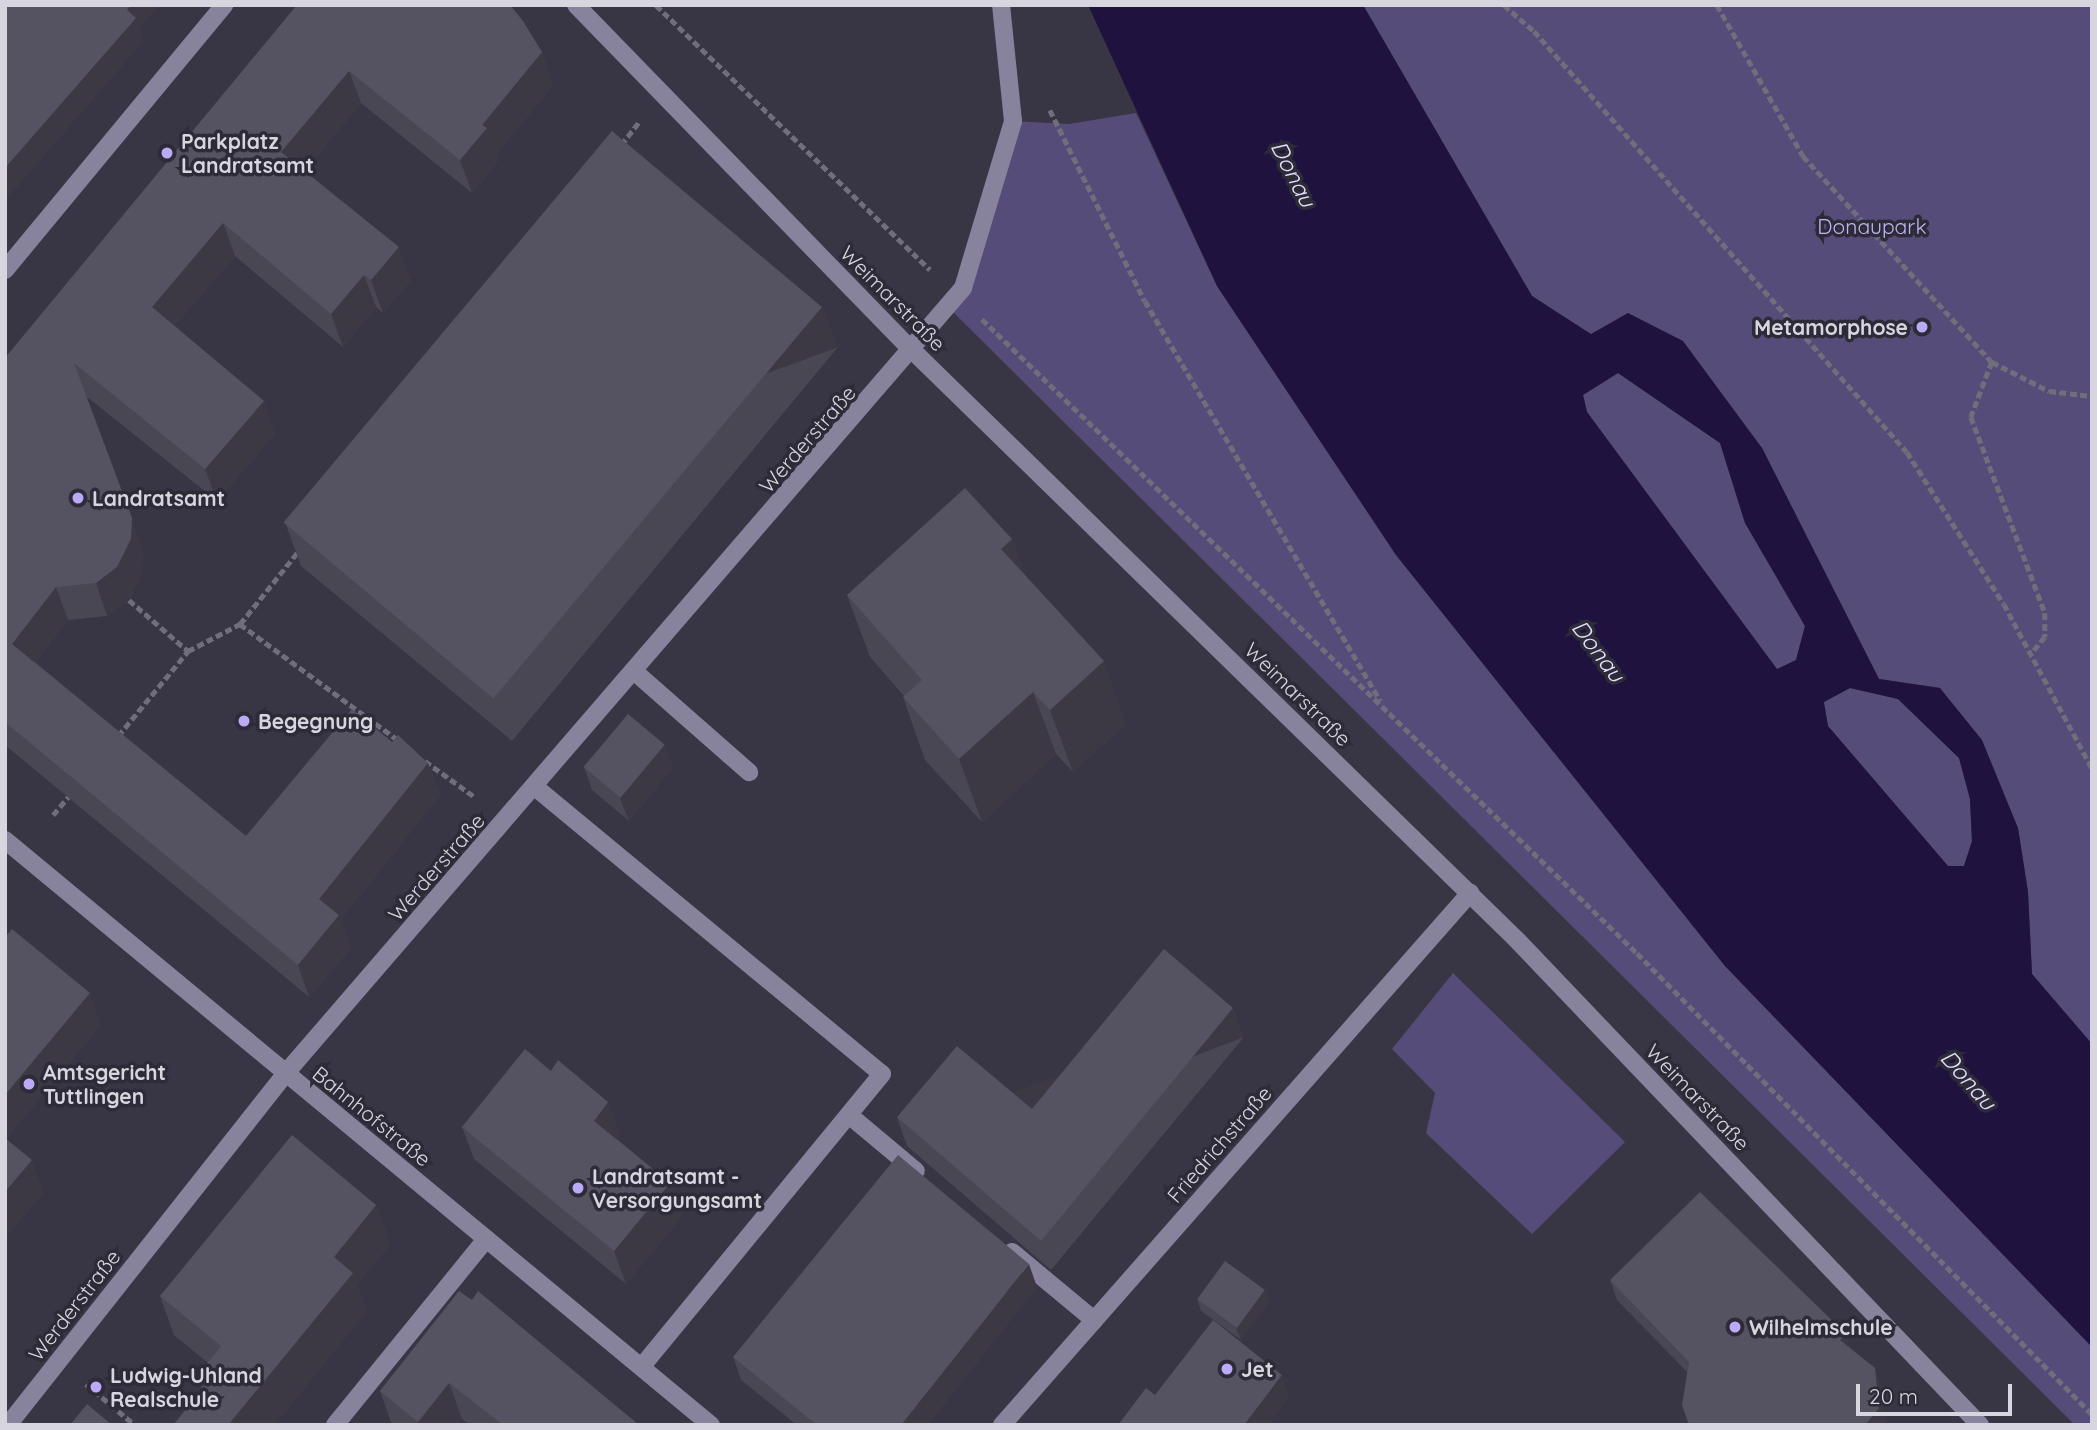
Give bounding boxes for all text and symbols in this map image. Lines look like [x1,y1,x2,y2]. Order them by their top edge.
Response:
place label: Parkplatz Landratsamt [181,128,314,178]
water label: Donau [1265,136,1321,212]
marker: Parkplatz Landratsamt [159,145,175,161]
park label: Donaupark [1817,213,1927,239]
street label: Weimarstraße [835,240,951,356]
place label: Metamorphose [1754,314,1908,340]
marker: Metamorphose [1914,319,1930,335]
street label: Werderstraße [753,380,861,498]
place label: Landratsamt [92,485,225,511]
marker: Landratsamt [70,490,86,506]
water label: Donau [1566,614,1630,688]
street label: Weimarstraße [1239,637,1357,751]
place label: Begegnung [258,708,373,734]
marker: Begegnung [236,713,252,729]
street label: Werderstraße [382,808,490,926]
street label: Weimarstraße [1641,1038,1755,1156]
water label: Donau [1934,1044,2002,1116]
place label: Amtsgericht Tuttlingen [43,1059,166,1109]
street label: Bahnhofstraße [308,1061,436,1171]
marker: Amtsgericht Tuttlingen [21,1076,37,1092]
street label: Friedrichstraße [1161,1081,1277,1207]
place label: Landratsamt - Versorgungsamt [592,1163,762,1213]
marker: Landratsamt - Versorgungsamt [570,1180,586,1196]
street label: Werderstraße [23,1244,125,1366]
place label: Wilhelmschule [1749,1314,1893,1340]
marker: Wilhelmschule [1727,1319,1743,1335]
place label: Jet [1241,1356,1274,1382]
marker: Jet [1219,1361,1235,1377]
place label: Ludwig-Uhland Realschule [110,1362,262,1412]
scale bar [1859,1370,2015,1414]
marker: Ludwig-Uhland Realschule [88,1379,104,1395]
text: 20 m [1869,1383,1918,1409]

